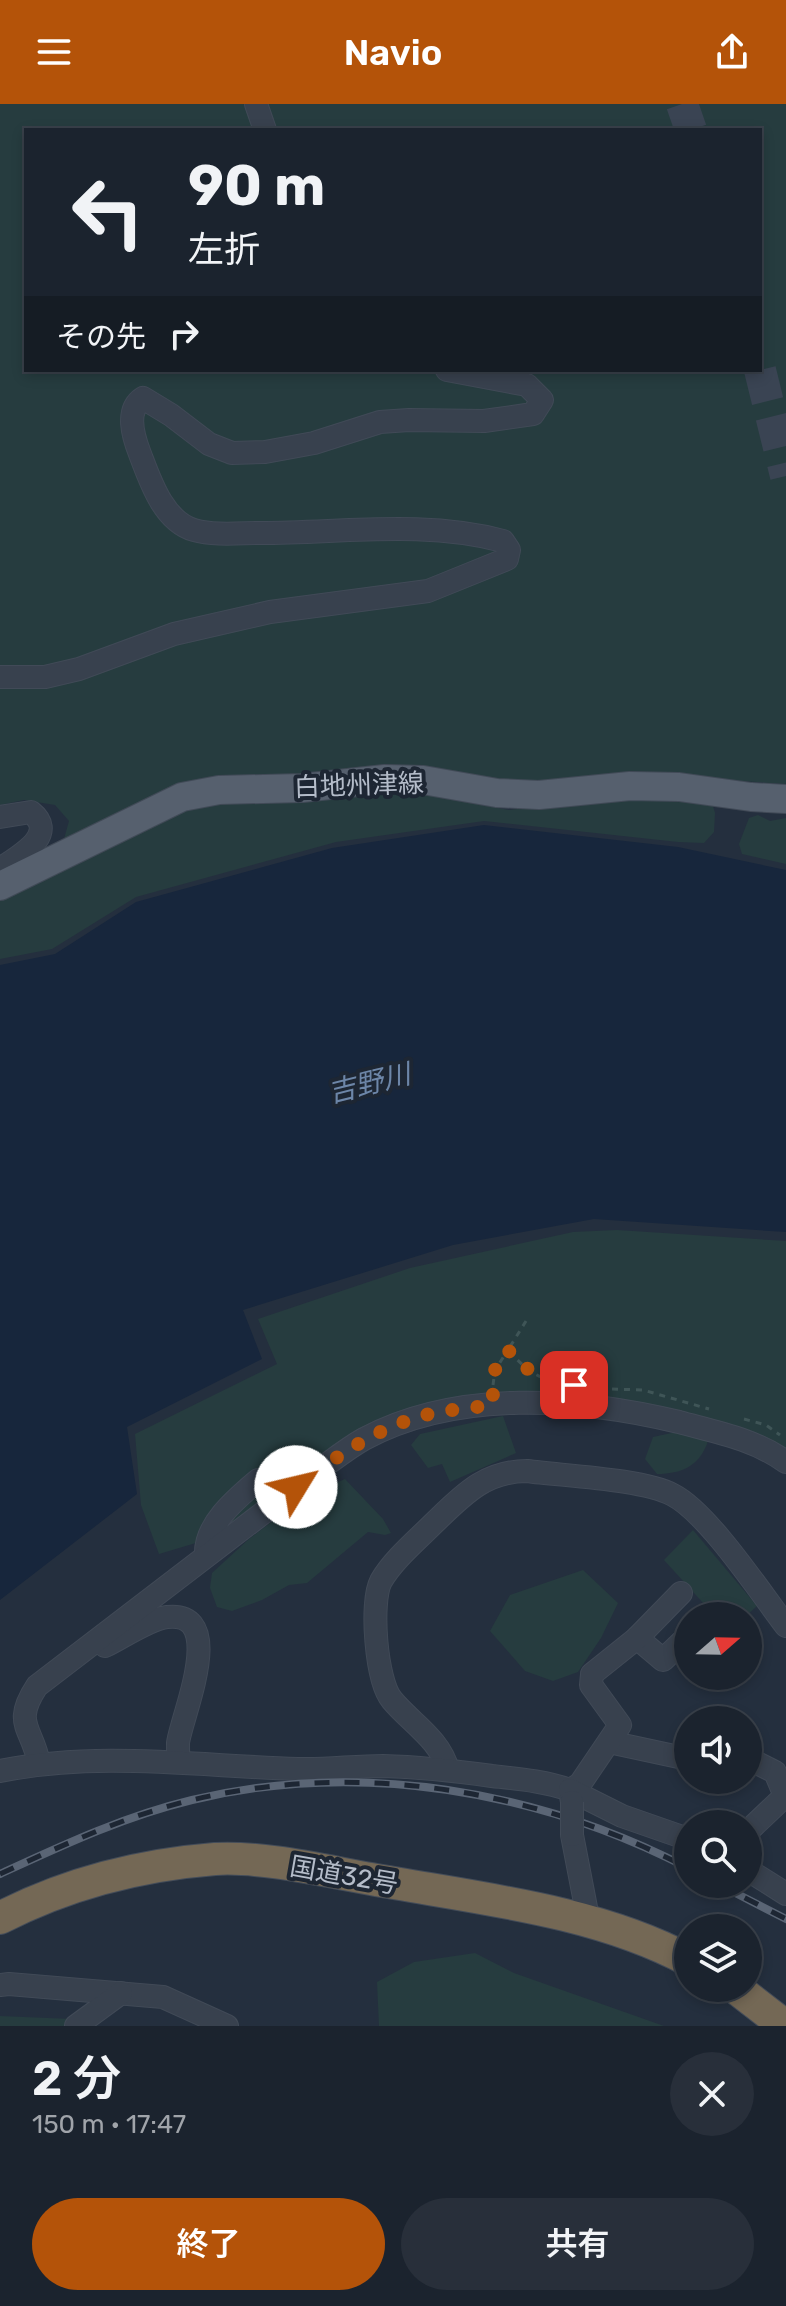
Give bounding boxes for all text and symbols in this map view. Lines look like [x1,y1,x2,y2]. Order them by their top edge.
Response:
icon: menu [32,30,76,74]
icon: share [710,30,754,74]
text: Navio [344,31,442,74]
text: 90 m [188,153,325,219]
icon: left [56,160,160,264]
text: 左折 [188,228,260,271]
icon: right [162,312,206,356]
text: その先 [56,319,146,355]
street label: 白地州津線 [294,768,425,803]
water label: 吉野川 [324,1057,417,1110]
pin [540,1351,608,1419]
icon: arrive [552,1363,596,1407]
position arrow [254,1445,338,1529]
north arrow [674,1602,762,1690]
map controls [674,1602,762,2002]
button: sound [674,1706,762,1794]
button: search [674,1810,762,1898]
street label: 国道32号 [288,1851,400,1900]
button: layers [674,1914,762,2002]
text: 2 分 [32,2050,121,2107]
button: close [670,2052,754,2136]
text: 150 m · 17:47 [32,2109,186,2140]
button: 終了 [32,2198,385,2290]
button: 共有 [401,2198,754,2290]

